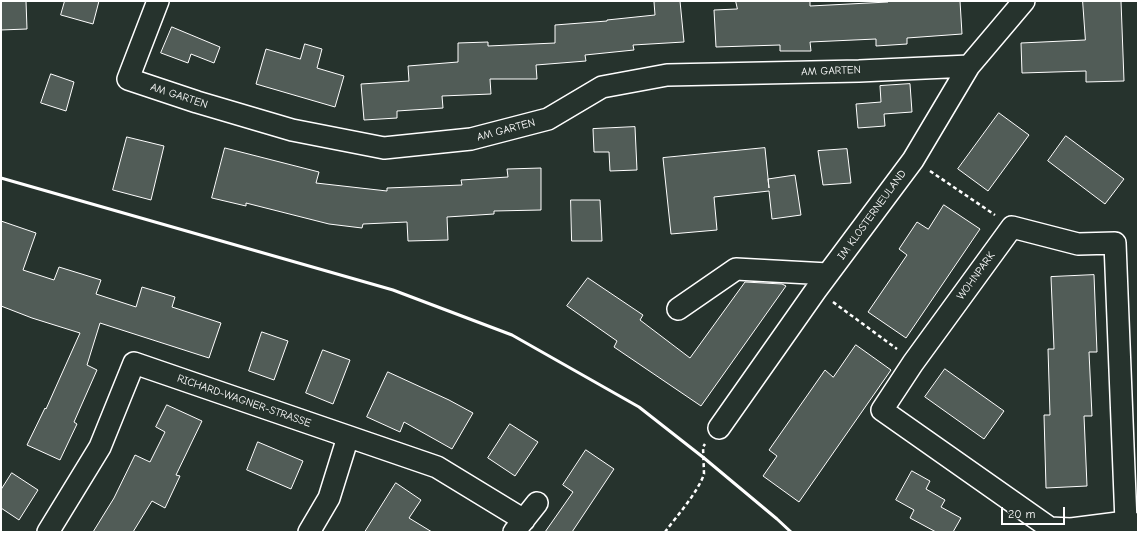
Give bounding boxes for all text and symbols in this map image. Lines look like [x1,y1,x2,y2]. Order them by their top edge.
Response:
street label: AM GARTEN [801,63,861,79]
street label: AM GARTEN [149,80,209,112]
street label: AM GARTEN [475,116,537,144]
street label: IM KLOSTERNEULAND [835,167,909,263]
street label: WOHNPARK [954,249,998,303]
street label: RICHARD-WAGNER-STRASSE [175,372,313,430]
scale bar [1003,499,1067,525]
text: 20 m [1008,507,1036,521]

